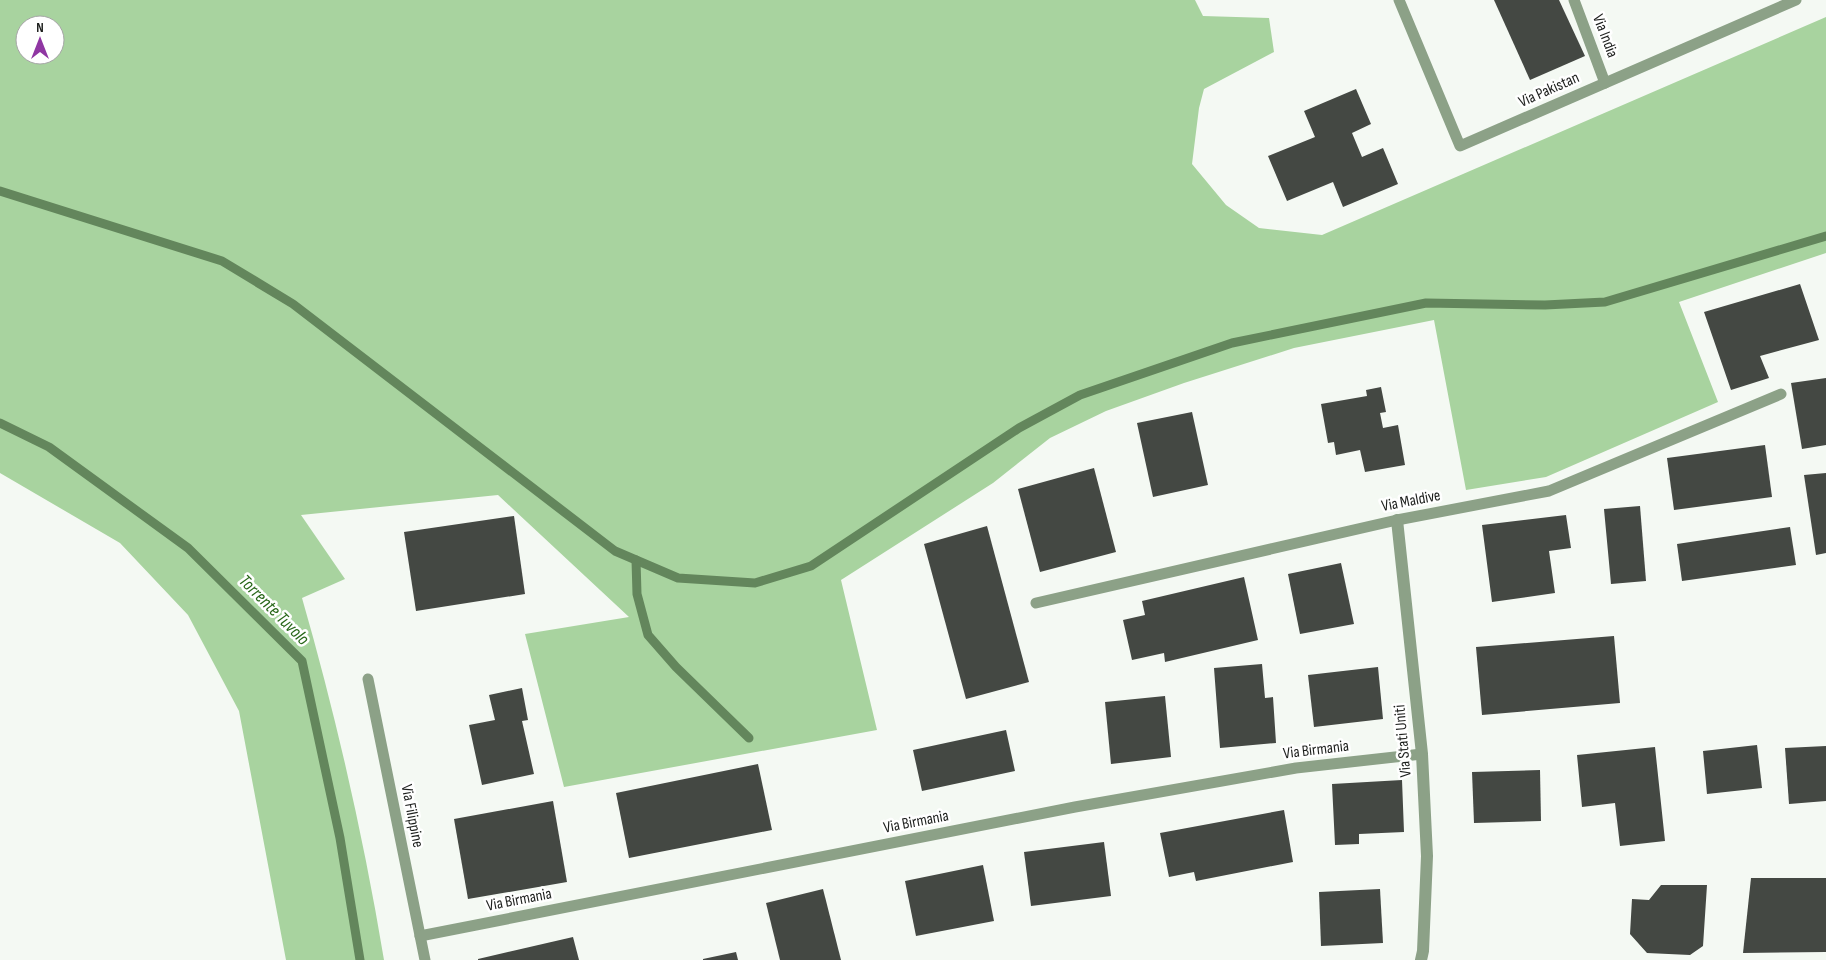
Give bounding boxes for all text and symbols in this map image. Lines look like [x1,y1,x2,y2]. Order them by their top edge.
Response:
street label: Via India [1588,12,1622,60]
north arrow [15,15,65,65]
text: N [36,19,44,36]
street label: Via Pakistan [1516,68,1582,112]
street label: Via Maldive [1380,486,1442,516]
water label: Torrente Tuvolo [235,571,314,650]
street label: Via Stati Uniti [1390,704,1416,778]
street label: Via Birmania [1282,737,1350,763]
street label: Via Filippine [397,783,427,849]
street label: Via Birmania [882,806,950,838]
street label: Via Birmania [485,884,553,916]

